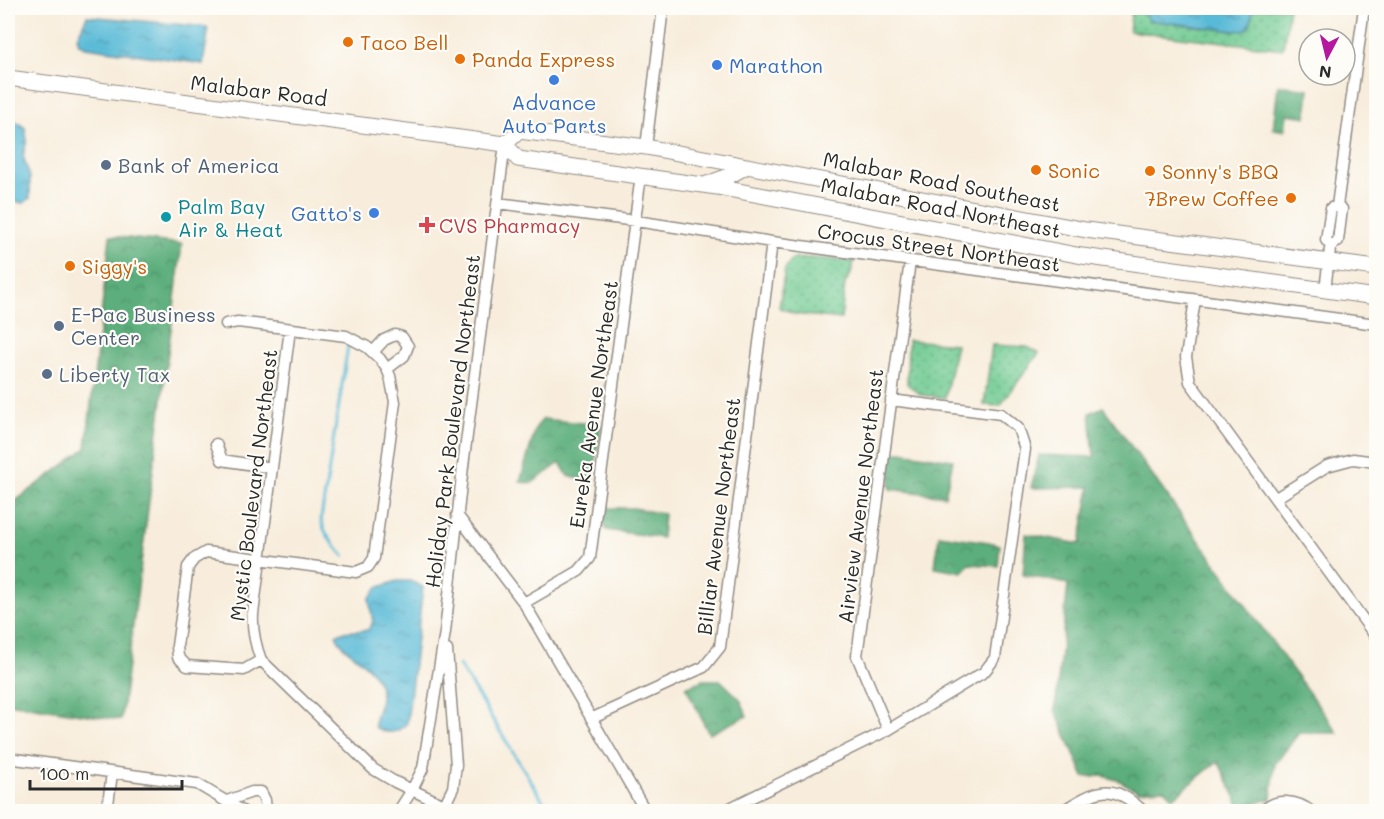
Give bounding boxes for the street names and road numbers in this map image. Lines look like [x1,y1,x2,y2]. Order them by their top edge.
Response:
street label: Malabar Road [189,69,329,111]
street label: Malabar Road Southeast [821,145,1063,217]
street label: Malabar Road Northeast [819,171,1063,243]
street label: Crocus Street Northeast [816,217,1062,277]
street label: Holiday Park Boulevard Northeast [419,253,485,589]
street label: Eureka Avenue Northeast [563,278,623,530]
street label: Mystic Boulevard Northeast [223,347,283,623]
street label: Airview Avenue Northeast [831,367,889,625]
street label: Billiar Avenue Northeast [691,396,745,636]

